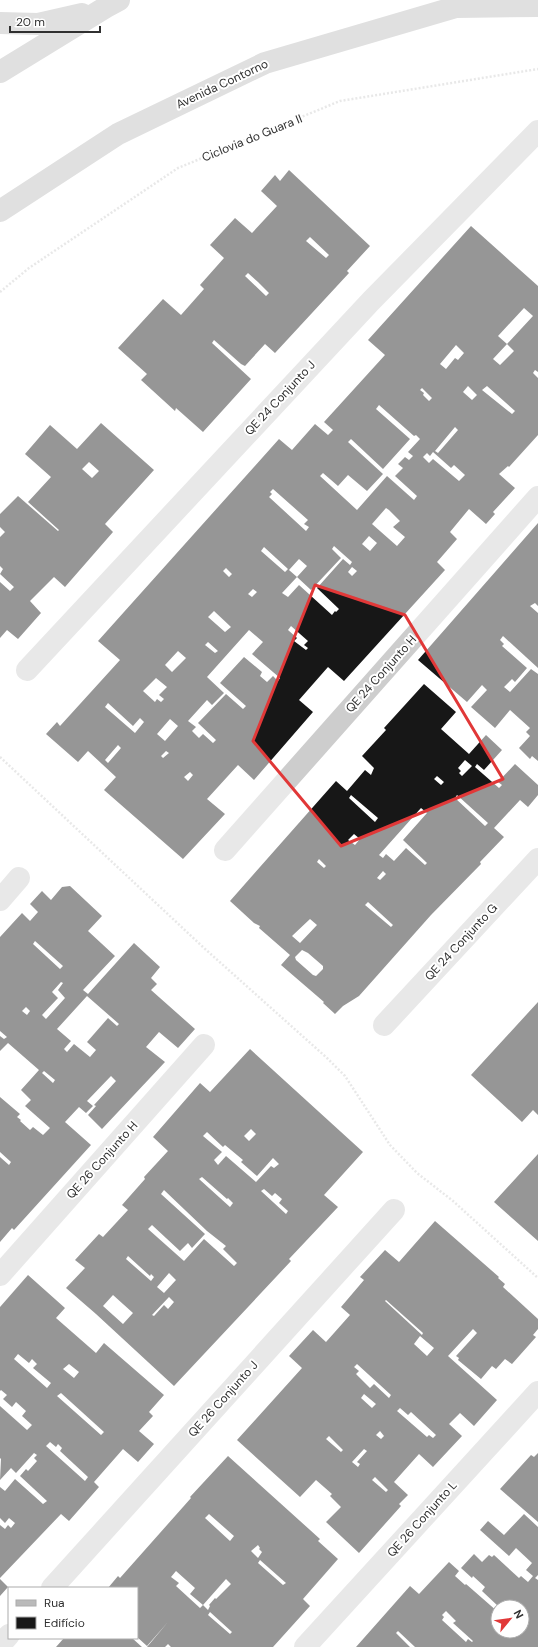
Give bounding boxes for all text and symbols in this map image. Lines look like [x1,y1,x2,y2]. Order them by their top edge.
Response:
scale bar [10,8,100,34]
text: 20 m [16,14,45,30]
street label: Avenida Contorno [173,56,271,112]
street label: Ciclovia do Guara II [199,111,305,165]
street label: QE 24 Conjunto J [241,357,319,439]
street label: QE 24 Conjunto H [342,632,420,716]
street label: QE 24 Conjunto G [421,900,501,984]
street label: QE 26 Conjunto H [63,1118,141,1202]
street label: QE 26 Conjunto J [185,1358,261,1440]
street label: QE 26 Conjunto L [383,1477,461,1561]
legend [8,1587,138,1639]
text: Rua [44,1595,65,1611]
north arrow [490,1599,530,1639]
text: N [511,1607,527,1621]
text: Edifício [44,1615,85,1631]

